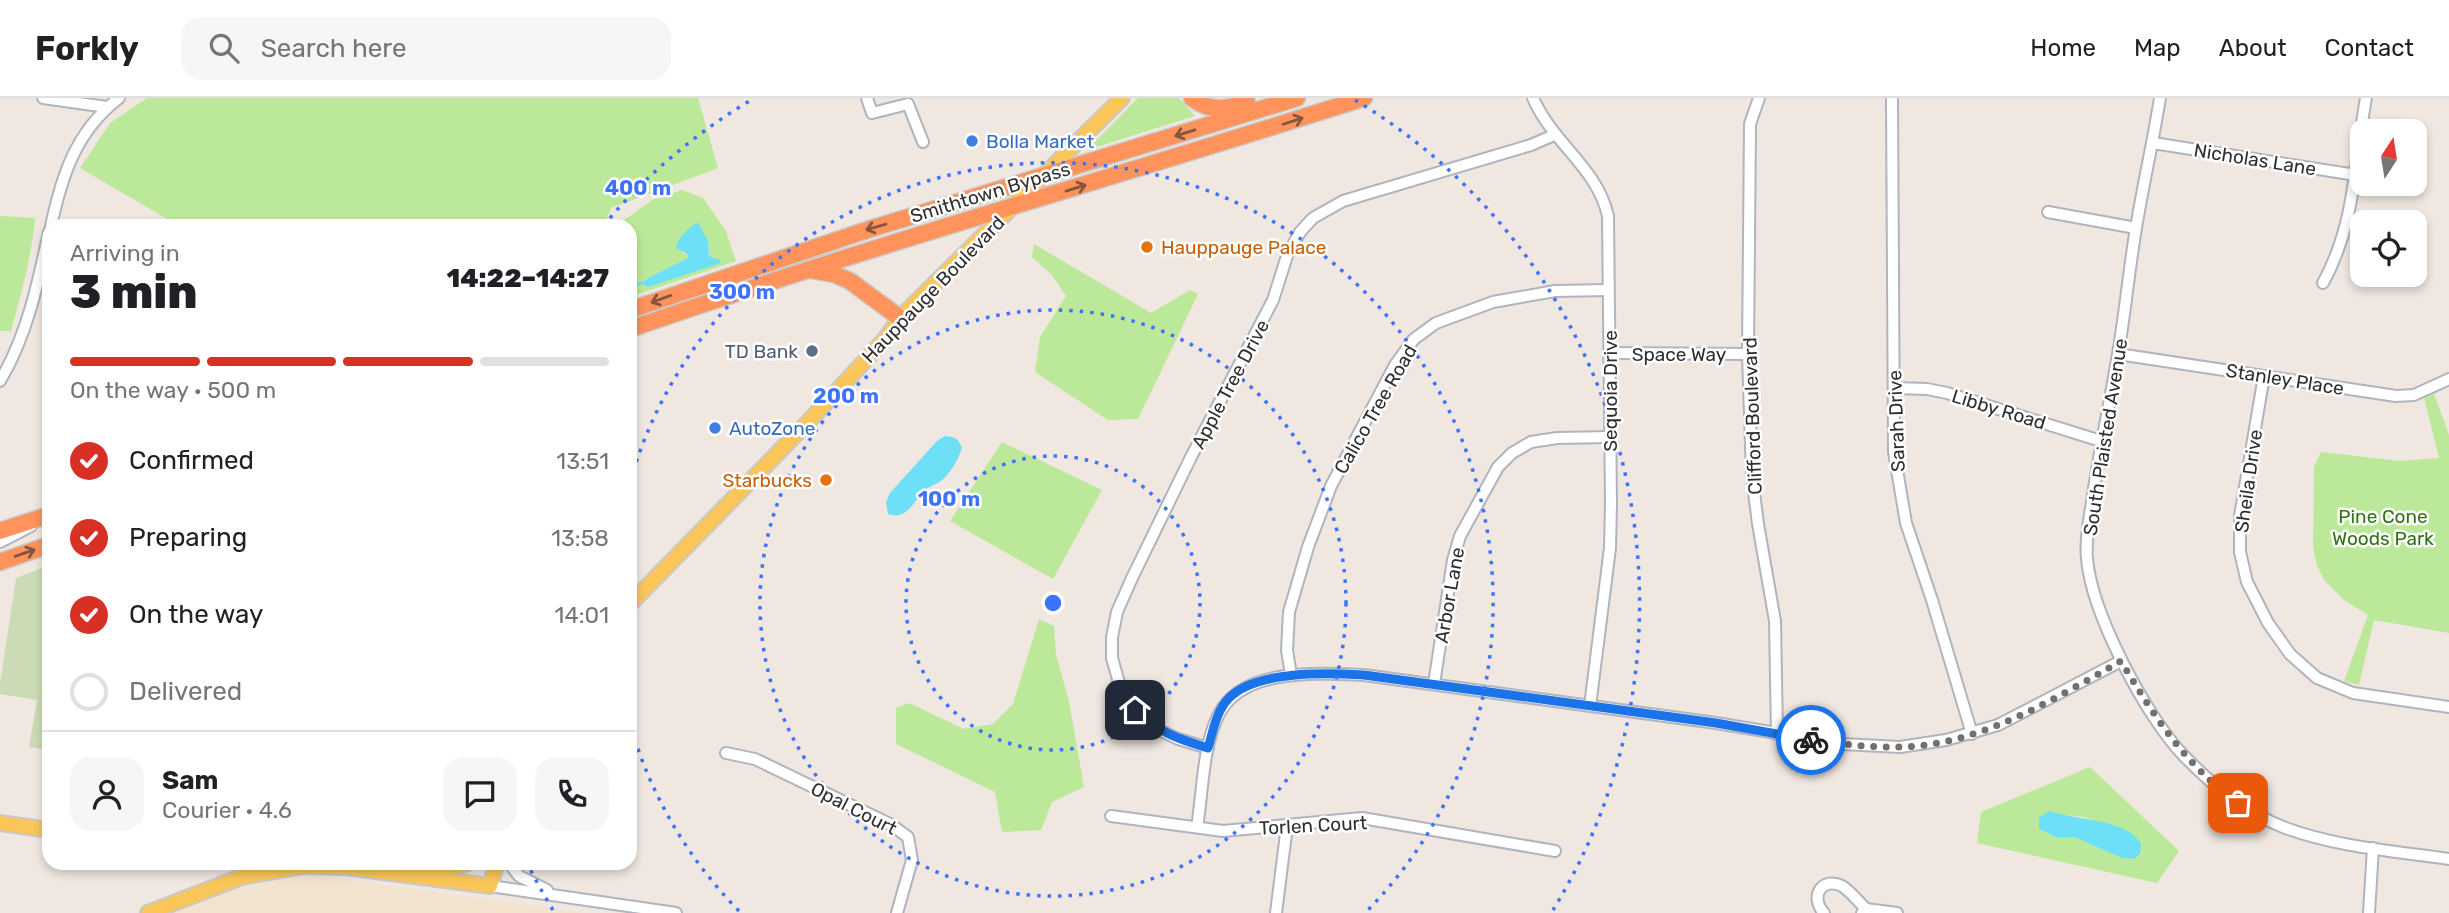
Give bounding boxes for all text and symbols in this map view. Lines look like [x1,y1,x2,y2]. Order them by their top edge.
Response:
search box [181,17,671,80]
text: Forkly [35,29,139,68]
icon: search [205,29,243,67]
text: Search here [261,33,407,64]
text: Home [2030,34,2096,62]
text: Map [2134,34,2181,62]
text: About [2219,34,2287,62]
text: Contact [2325,34,2414,62]
one-way arrow [1282,113,1304,126]
north arrow [2350,119,2427,196]
map controls [2350,119,2427,287]
one-way arrow [1174,127,1196,140]
place label: Bolla Market [986,130,1095,153]
marker: Bolla Market [964,133,980,149]
street label: Nicholas Lane [2192,138,2318,181]
street label: Smithtown Bypass [907,157,1073,228]
text: 400 m [605,175,671,200]
one-way arrow [1065,180,1087,193]
button: locate [2350,210,2427,287]
street label: Hauppauge Boulevard [857,211,1010,368]
one-way arrow [866,222,888,235]
place label: Hauppauge Palace [1161,236,1326,259]
text: Arriving in [70,239,180,267]
marker: Hauppauge Palace [1139,239,1155,255]
text: 14:22–14:27 [446,263,609,294]
text: 3 min [70,265,198,320]
text: 300 m [709,279,775,304]
one-way arrow [650,294,672,306]
street label: Apple Tree Drive [1187,316,1274,453]
street label: Sequoia Drive [1599,330,1622,452]
street label: Clifford Boulevard [1738,337,1767,495]
street label: South Plaisted Avenue [2079,337,2132,537]
place label: TD Bank [725,340,798,363]
street label: Calico Tree Road [1329,341,1422,478]
marker: TD Bank [804,343,820,359]
street label: Space Way [1632,343,1726,366]
street label: Stanley Place [2224,359,2346,400]
street label: Sarah Drive [1883,370,1910,472]
text: On the way · 500 m [70,376,276,404]
text: 200 m [813,383,879,408]
street label: Libby Road [1949,384,2049,435]
place label: AutoZone [729,417,815,440]
marker: AutoZone [707,420,723,436]
street label: Sheila Drive [2230,428,2267,534]
icon: check [70,442,108,480]
text: Confirmed [129,445,254,476]
text: 13:51 [556,447,609,475]
place label: Starbucks [723,469,812,492]
marker: Starbucks [818,472,834,488]
text: 100 m [918,486,980,511]
park label: Pine Cone Woods Park [2332,505,2434,550]
icon: check [70,519,108,557]
text: Preparing [129,522,247,553]
text: 13:58 [551,524,609,552]
street label: Arbor Lane [1430,545,1469,645]
one-way arrow [13,546,35,558]
centre of rings [1041,591,1065,615]
icon: check [70,596,108,634]
text: On the way [129,599,263,630]
text: 14:01 [555,601,609,629]
text: Delivered [129,676,242,707]
pin [1105,680,1165,740]
icon: home [1116,691,1154,729]
courier [1776,705,1846,775]
icon: bike [1792,721,1830,759]
button: person [70,757,144,831]
button: chat [443,757,517,831]
button: phone [535,757,609,831]
text: Sam [162,765,218,796]
pin [2208,773,2268,833]
street label: Opal Court [807,777,901,840]
icon: bag [2219,784,2257,822]
text: Courier · 4.6 [162,796,292,824]
street label: Torlen Court [1258,811,1368,840]

